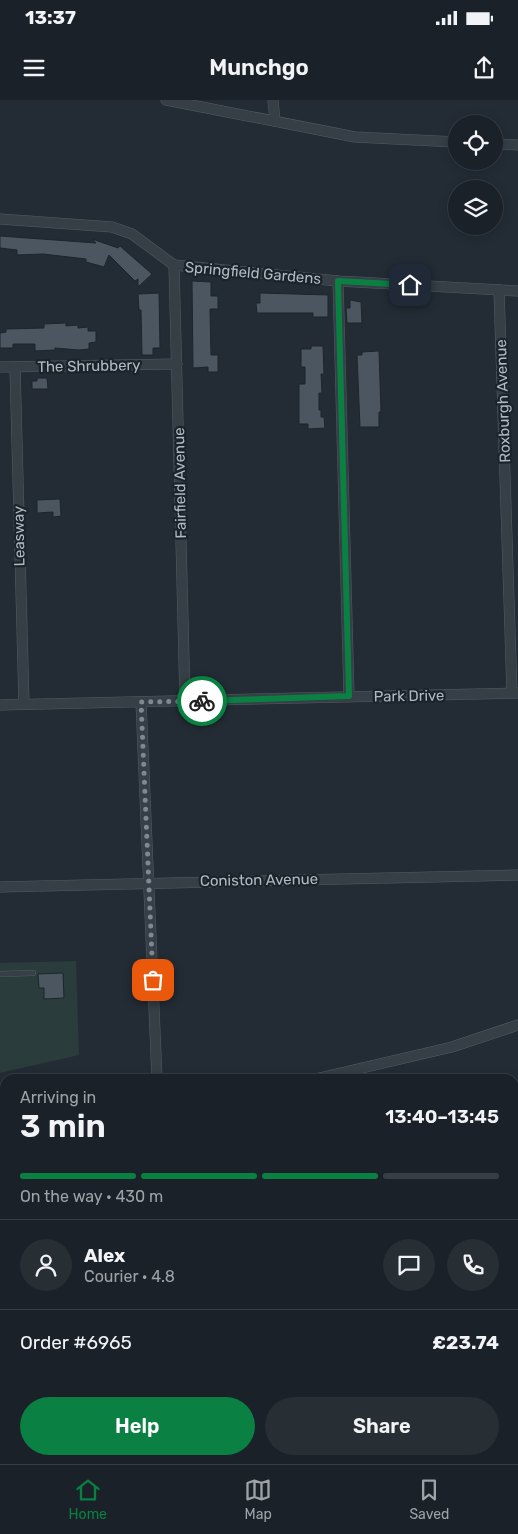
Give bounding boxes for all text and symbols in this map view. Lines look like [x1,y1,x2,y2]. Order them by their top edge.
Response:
text: 13:37 [25,6,76,29]
icon: menu [20,54,48,82]
text: Munchgo [209,54,309,81]
icon: share [470,54,498,82]
map controls [448,115,503,235]
button: locate [448,115,503,170]
button: layers [448,180,503,235]
street label: Springfield Gardens [184,258,322,288]
pin [389,264,431,306]
icon: home [396,271,424,299]
street label: Roxburgh Avenue [492,339,514,463]
street label: The Shrubbery [37,356,141,376]
street label: Fairfield Avenue [170,427,190,539]
street label: Leasway [9,506,29,566]
courier [177,676,227,726]
street label: Park Drive [373,686,445,706]
icon: bike [188,687,216,715]
street label: Coniston Avenue [200,870,318,890]
pin [132,959,174,1001]
icon: bag [139,966,167,994]
text: Arriving in [20,1088,96,1107]
text: 13:40–13:45 [385,1105,499,1128]
text: 3 min [20,1107,106,1145]
text: On the way · 430 m [20,1187,163,1206]
button: person [20,1239,72,1291]
button: chat [383,1239,435,1291]
button: phone [447,1239,499,1291]
text: Alex [84,1244,125,1267]
text: Courier · 4.8 [84,1267,175,1286]
text: Order #6965 [20,1331,132,1354]
text: £23.74 [432,1331,499,1354]
button: Help [20,1397,255,1455]
button: Share [265,1397,499,1455]
tab: Home [69,1476,107,1523]
tab: Map [244,1476,272,1523]
tab: Saved [409,1476,449,1523]

